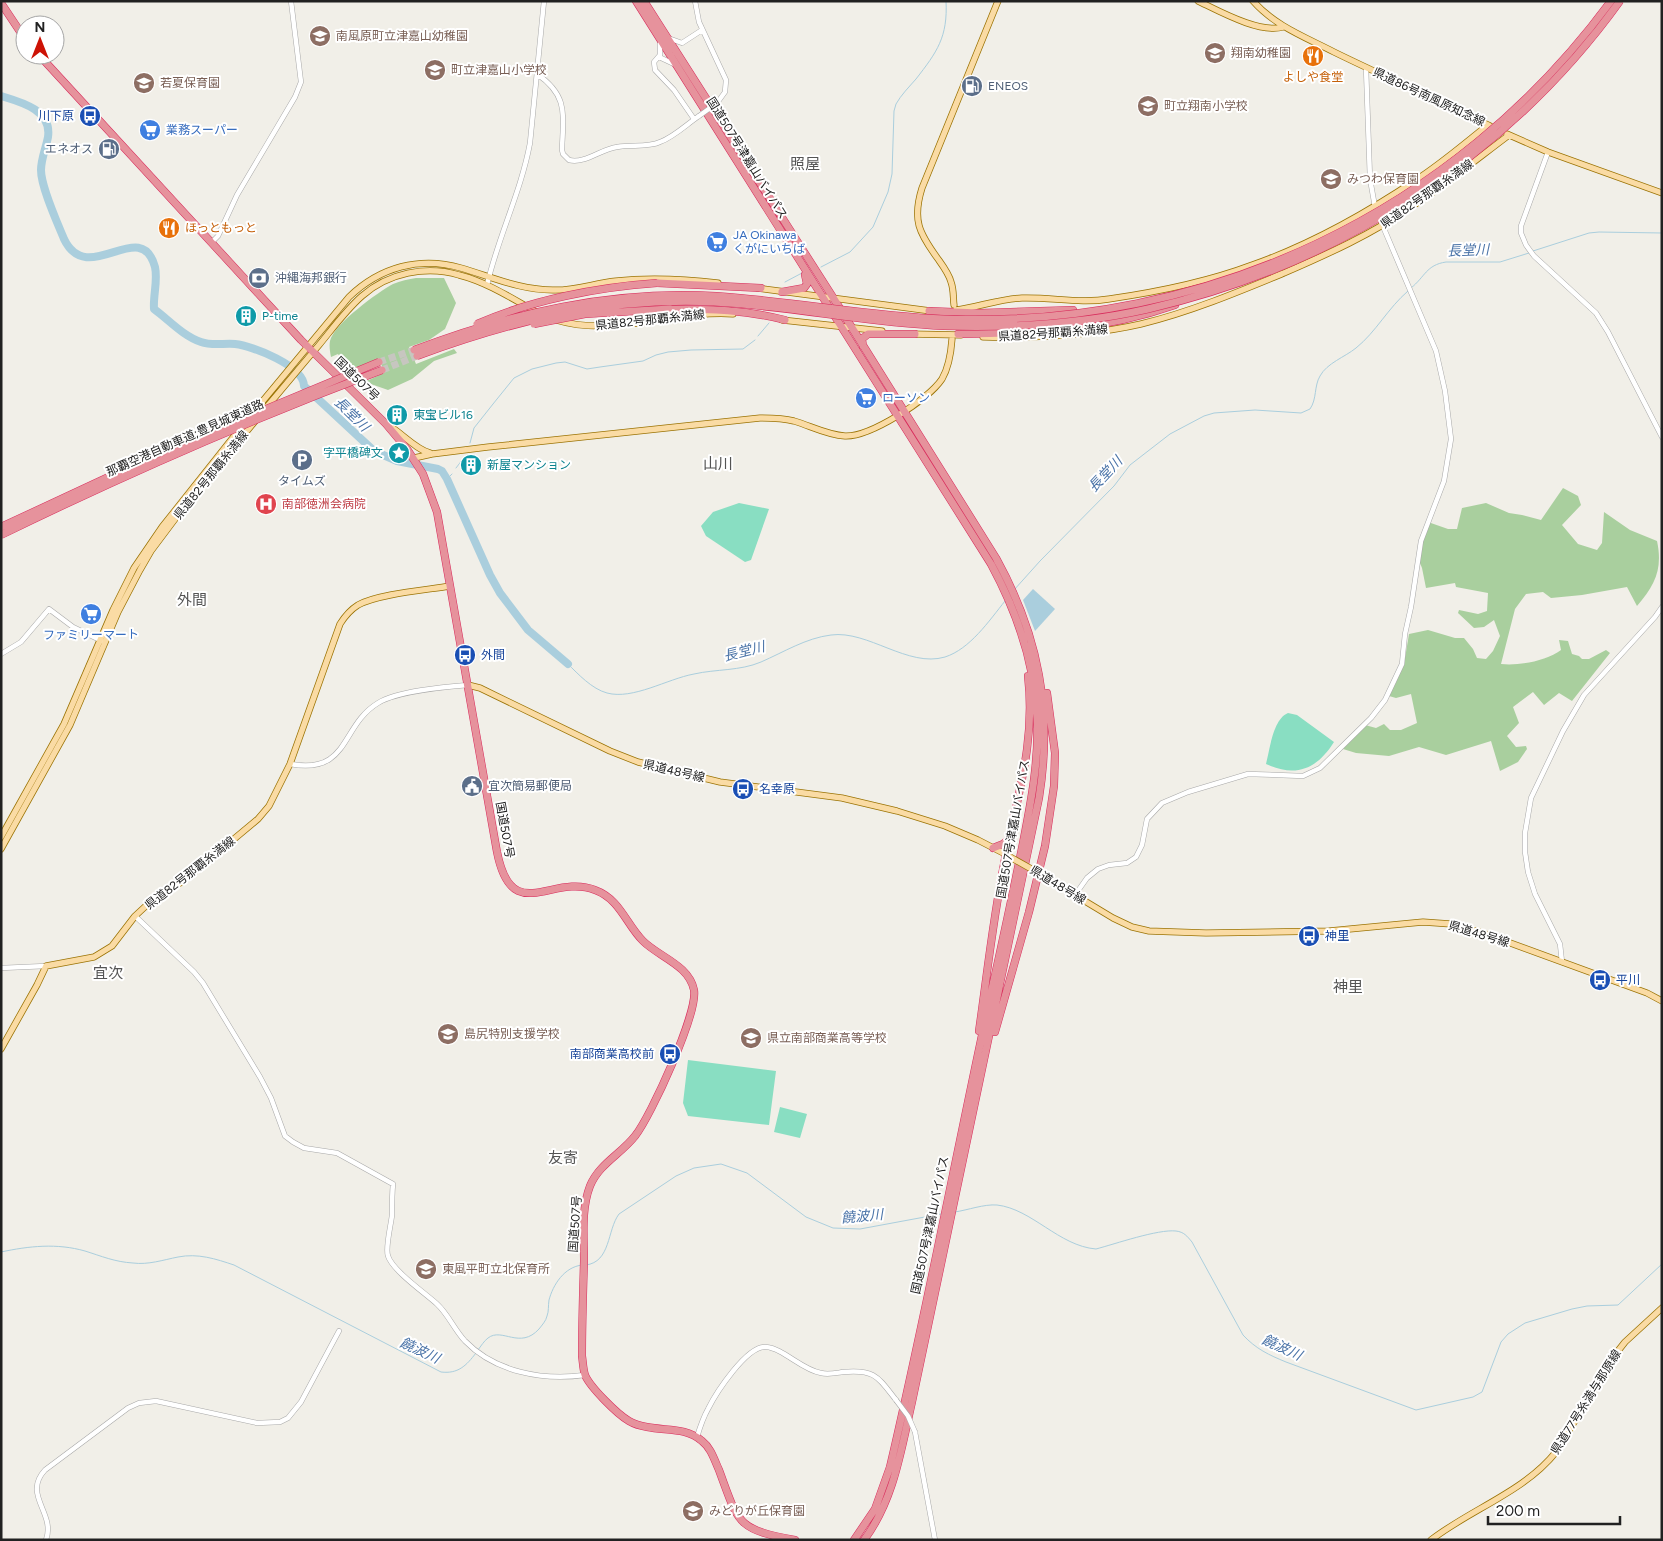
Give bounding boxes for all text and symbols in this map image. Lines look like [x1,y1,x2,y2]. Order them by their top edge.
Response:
north arrow [15,15,65,65]
text: N [35,19,45,36]
school or university icon: 南風原町立津嘉山幼稚園 [308,24,332,48]
place label: 南風原町立津嘉山幼稚園 [336,29,468,43]
school or university icon: 翔南幼稚園 [1203,41,1227,65]
restaurant icon: よしや食堂 [1301,44,1325,68]
place label: 翔南幼稚園 [1231,46,1291,60]
school or university icon: 町立津嘉山小学校 [423,58,447,82]
place label: 町立津嘉山小学校 [451,63,547,77]
street label: 県道86号南風原知念線 [1371,65,1487,129]
place label: よしや食堂 [1283,70,1343,84]
school or university icon: 若夏保育園 [132,71,156,95]
fuel station icon: ENEOS [960,74,984,98]
place label: 若夏保育園 [160,76,220,90]
place label: ENEOS [988,79,1028,93]
school or university icon: 町立翔南小学校 [1136,94,1160,118]
street label: 国道507号津嘉山バイパス [704,95,790,221]
place label: 町立翔南小学校 [1164,99,1248,113]
bus stop icon: 川下原 [78,104,102,128]
place label: 川下原 [38,109,74,123]
supermarket icon: 業務スーパー [138,118,162,142]
place label: 業務スーパー [166,123,238,137]
fuel station icon: エネオス [97,137,121,161]
place label: エネオス [45,142,93,156]
district label: 照屋 [790,155,820,173]
street label: 県道82号那覇糸満線 [1378,157,1476,231]
school or university icon: みつわ保育園 [1319,167,1343,191]
place label: みつわ保育園 [1347,172,1419,186]
restaurant icon: ほっともっと [157,216,181,240]
place label: ほっともっと [185,221,257,235]
place label: JA Okinawa くがにいちば [733,228,805,256]
supermarket icon: JA Okinawa くがにいちば [705,230,729,254]
water label: 長堂川 [1447,241,1491,260]
bank icon: 沖縄海邦銀行 [247,266,271,290]
place label: 沖縄海邦銀行 [275,271,347,285]
building icon: P-time [234,304,258,328]
street label: 県道82号那覇糸満線 [595,307,705,333]
place label: P-time [262,309,298,323]
street label: 県道82号那覇糸満線 [998,322,1108,344]
street label: 国道507号 [332,354,382,404]
supermarket icon: ローソン [854,386,878,410]
place label: ローソン [882,391,930,405]
water label: 長堂川 [331,394,374,436]
street label: 那覇空港自動車道;豊見城東道路 [104,397,266,479]
building icon: 東宝ビル16 [385,403,409,427]
place label: 東宝ビル16 [413,408,473,422]
street label: 県道82号那覇糸満線 [171,428,251,522]
place icon: 字平橋碑文 [387,441,411,465]
place label: 字平橋碑文 [323,446,383,460]
parking icon: タイムズ [290,448,314,472]
water label: 長堂川 [1085,452,1127,495]
building icon: 新屋マンション [459,453,483,477]
district label: 山川 [703,455,733,473]
place label: 新屋マンション [487,458,571,472]
place label: タイムズ [278,474,326,488]
hospital icon: 南部徳洲会病院 [254,492,278,516]
place label: 南部徳洲会病院 [282,497,366,511]
district label: 外間 [177,591,207,609]
supermarket icon: ファミリーマート [79,602,103,626]
place label: ファミリーマート [43,628,139,642]
water label: 長堂川 [722,638,768,665]
bus stop icon: 外間 [453,643,477,667]
place label: 外間 [481,648,505,662]
street label: 県道48号線 [642,757,706,785]
street label: 国道507号津嘉山バイパス [994,758,1032,900]
public building icon: 宜次簡易郵便局 [460,774,484,798]
bus stop icon: 名幸原 [731,777,755,801]
place label: 宜次簡易郵便局 [488,779,572,793]
place label: 名幸原 [759,782,795,796]
street label: 国道507号 [493,801,517,859]
street label: 県道82号那覇糸満線 [142,834,238,912]
street label: 県道48号線 [1027,863,1089,907]
street label: 県道48号線 [1447,918,1511,950]
bus stop icon: 神里 [1297,924,1321,948]
place label: 神里 [1325,929,1349,943]
district label: 宜次 [93,964,123,982]
bus stop icon: 平川 [1588,968,1612,992]
place label: 平川 [1616,973,1640,987]
district label: 神里 [1333,978,1363,996]
school or university icon: 島尻特別支援学校 [436,1022,460,1046]
school or university icon: 県立南部商業高等学校 [739,1026,763,1050]
place label: 島尻特別支援学校 [464,1027,560,1041]
place label: 県立南部商業高等学校 [767,1031,887,1045]
bus stop icon: 南部商業高校前 [658,1042,682,1066]
place label: 南部商業高校前 [570,1047,654,1061]
district label: 友寄 [548,1149,578,1167]
street label: 国道507号津嘉山バイパス [909,1155,951,1295]
street label: 国道507号 [566,1195,584,1253]
water label: 饒波川 [840,1206,886,1227]
school or university icon: 東風平町立北保育所 [414,1257,438,1281]
place label: 東風平町立北保育所 [442,1262,550,1276]
water label: 饒波川 [1259,1331,1306,1365]
water label: 饒波川 [397,1334,444,1368]
street label: 県道77号糸満与那原線 [1548,1347,1624,1457]
scale bar [1488,1494,1620,1526]
school or university icon: みどりが丘保育園 [681,1499,705,1523]
text: 200 m [1496,1502,1540,1520]
place label: みどりが丘保育園 [709,1504,805,1518]

